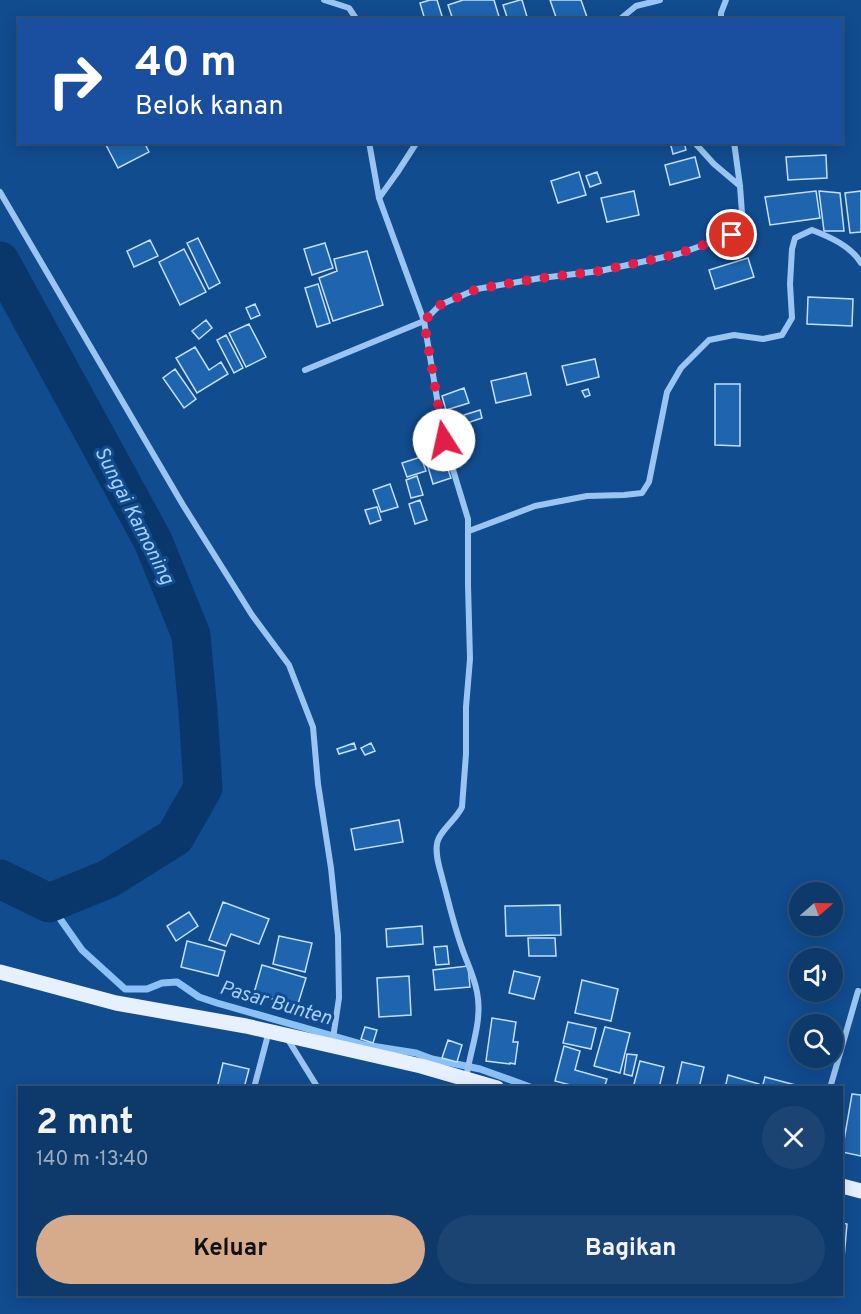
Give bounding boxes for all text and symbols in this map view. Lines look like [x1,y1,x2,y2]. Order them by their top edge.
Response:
text: 40 m [135,38,237,91]
icon: right [36,42,114,120]
text: Belok kanan [135,90,284,124]
pin [706,209,757,260]
icon: arrive [715,218,748,251]
position arrow [412,408,476,472]
water label: Sungai Kamoning [87,443,180,590]
north arrow [789,882,843,936]
map controls [789,882,843,1068]
button: sound [789,948,843,1002]
water label: Pasar Bunten [216,976,335,1032]
button: search [789,1014,843,1068]
text: 2 mnt [36,1101,134,1147]
button: close [762,1106,825,1169]
text: 140 m · 13:40 [36,1147,149,1173]
button: Keluar [36,1215,425,1284]
button: Bagikan [437,1215,825,1284]

